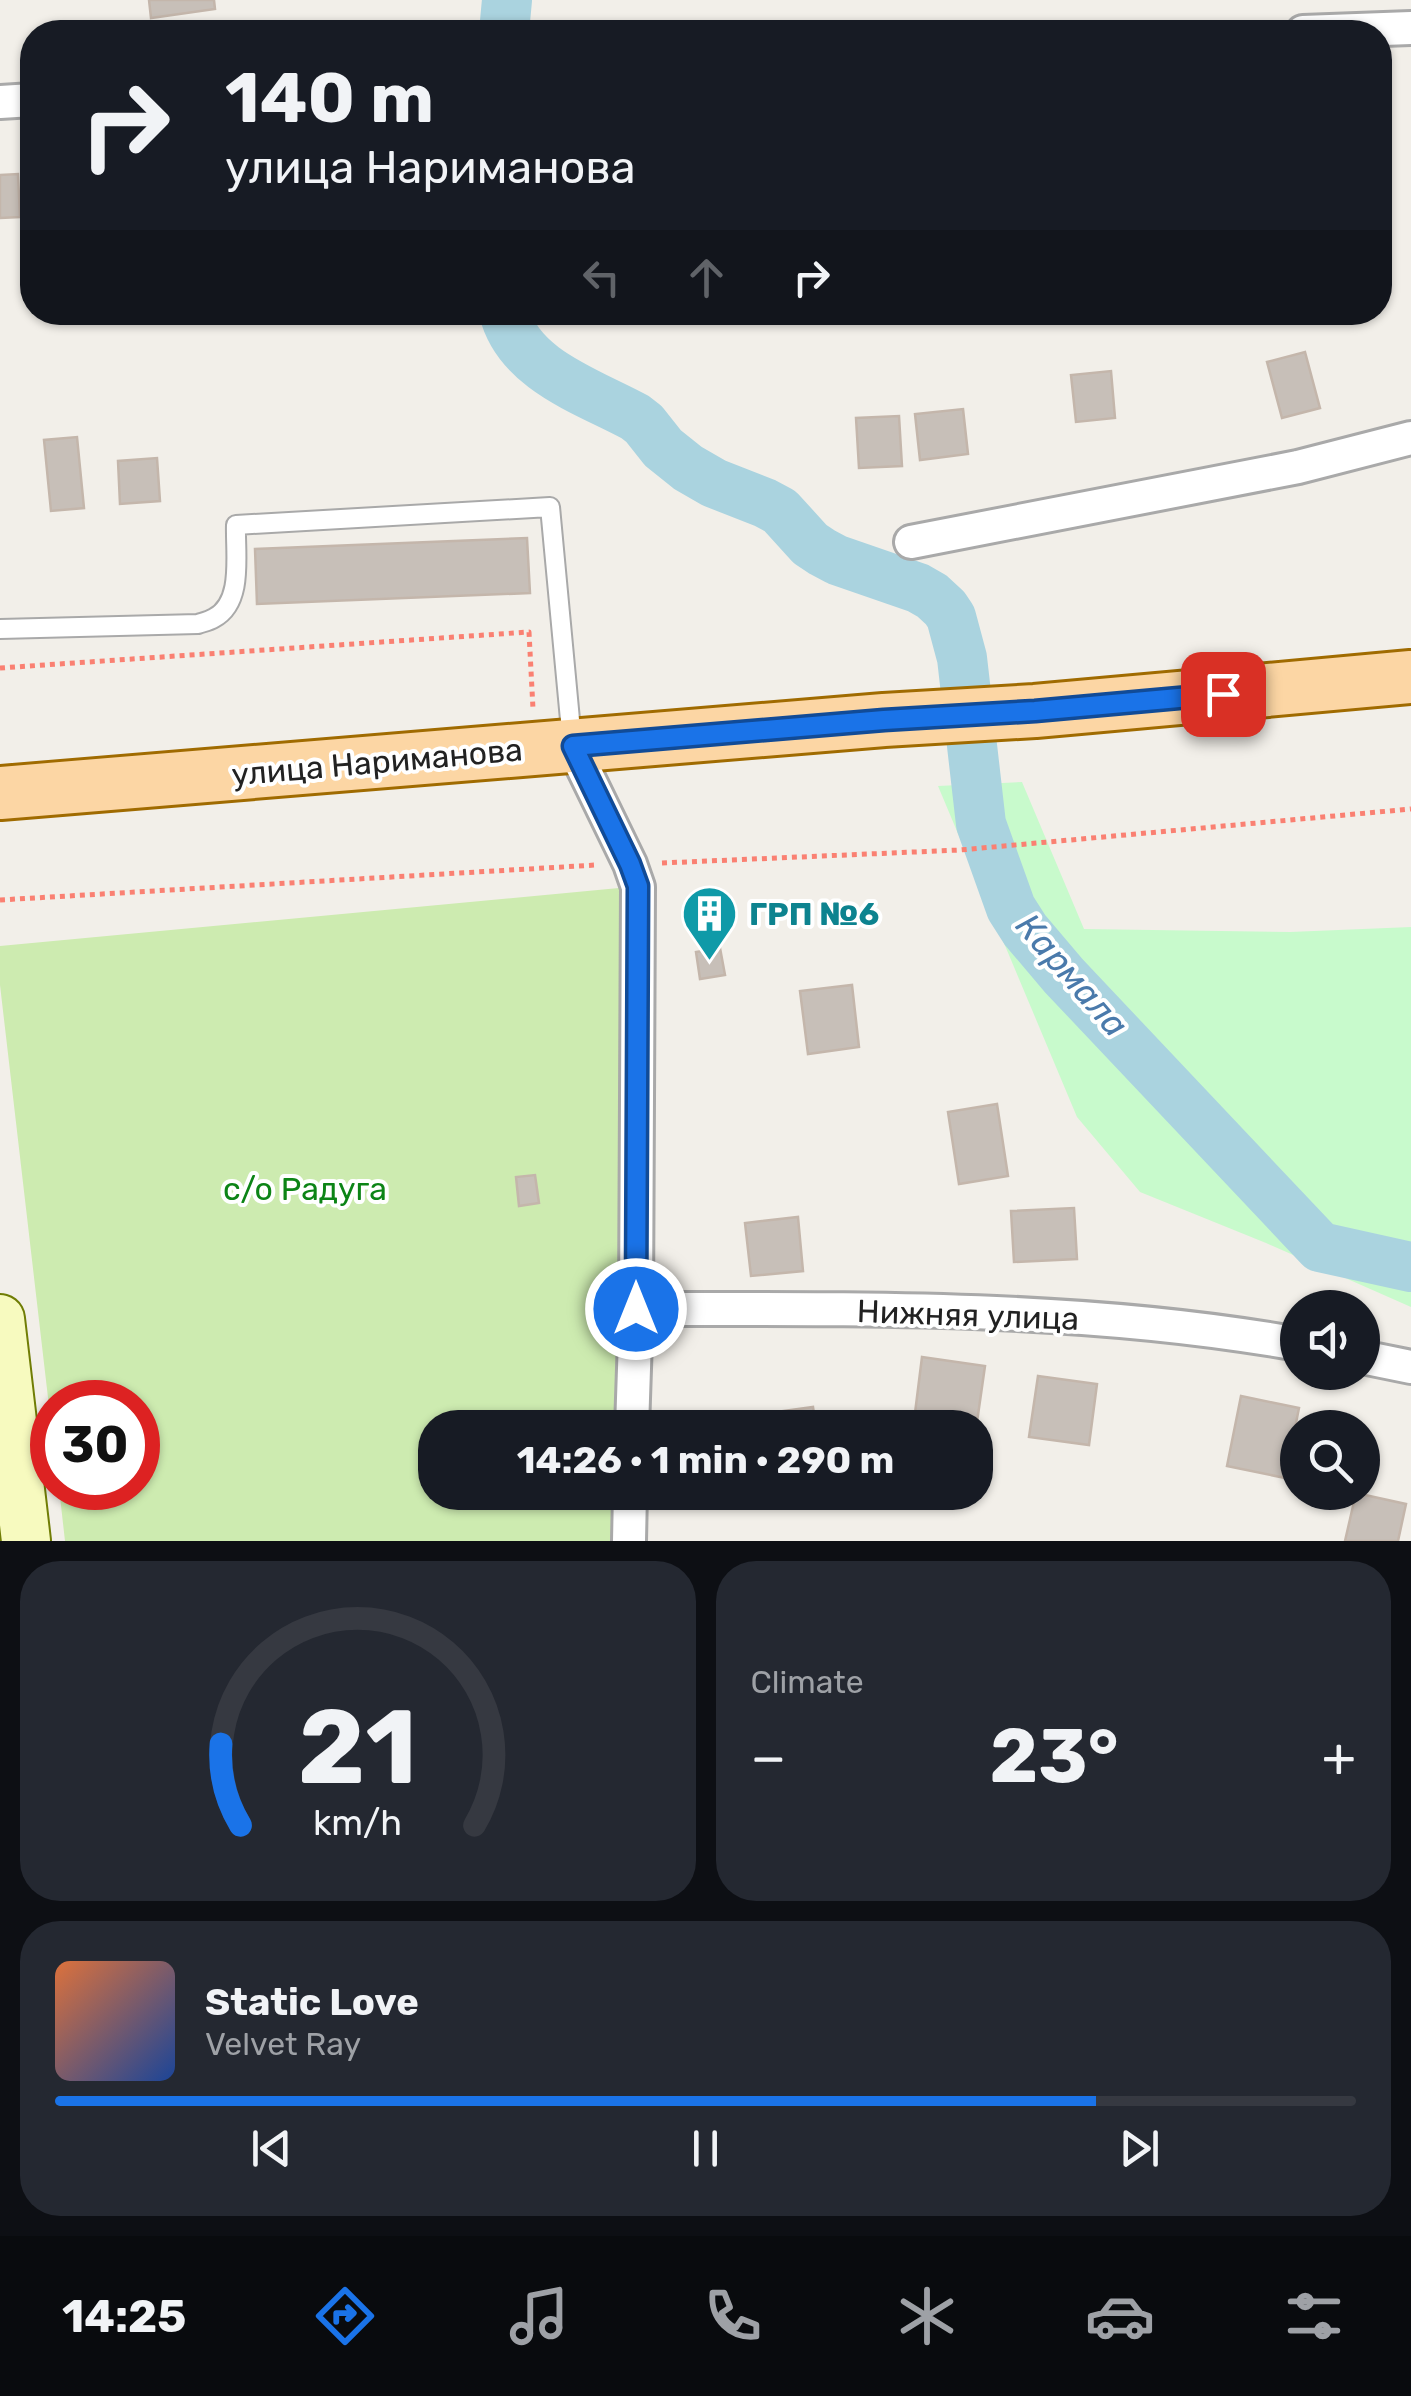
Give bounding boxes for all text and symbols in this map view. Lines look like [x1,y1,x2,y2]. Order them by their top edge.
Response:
text: 140 m [225,57,434,140]
icon: right [60,60,190,190]
text: улица Нариманова [225,141,636,194]
icon: left [574,250,629,305]
icon: ahead [679,250,734,305]
icon: right [784,250,839,305]
pin [1181,652,1266,737]
icon: arrive [1196,667,1251,722]
street label: улица Нариманова [230,730,524,794]
building icon: ГРП №6 [680,884,740,963]
place label: ГРП №6 [749,895,879,933]
water label: Кармала [1007,905,1137,1045]
park label: с/о Радуга [223,1170,387,1208]
position arrow [584,1257,688,1361]
map controls [1280,1290,1380,1510]
button: sound [1280,1290,1380,1390]
street label: Нижняя улица [856,1292,1080,1338]
speed limit sign: 30 [30,1380,160,1510]
button: search [1280,1410,1380,1510]
text: 14:26 · 1 min · 290 m [517,1437,894,1483]
text: Climate [751,1663,864,1701]
text: 21 [298,1686,417,1809]
text: 23° [989,1712,1119,1801]
text: − [751,1725,786,1790]
text: + [1322,1725,1356,1790]
text: km/h [313,1802,402,1844]
text: Static Love [205,1979,419,2025]
text: Velvet Ray [205,2025,361,2063]
icon: previous [244,2121,299,2176]
icon: pause [678,2121,733,2176]
icon: next [1112,2121,1167,2176]
icon: directions [310,2281,380,2351]
icon: music [504,2281,574,2351]
icon: phone [698,2281,768,2351]
icon: climate [892,2281,962,2351]
icon: car [1085,2281,1155,2351]
icon: filters [1279,2281,1349,2351]
text: 14:25 [62,2290,186,2343]

